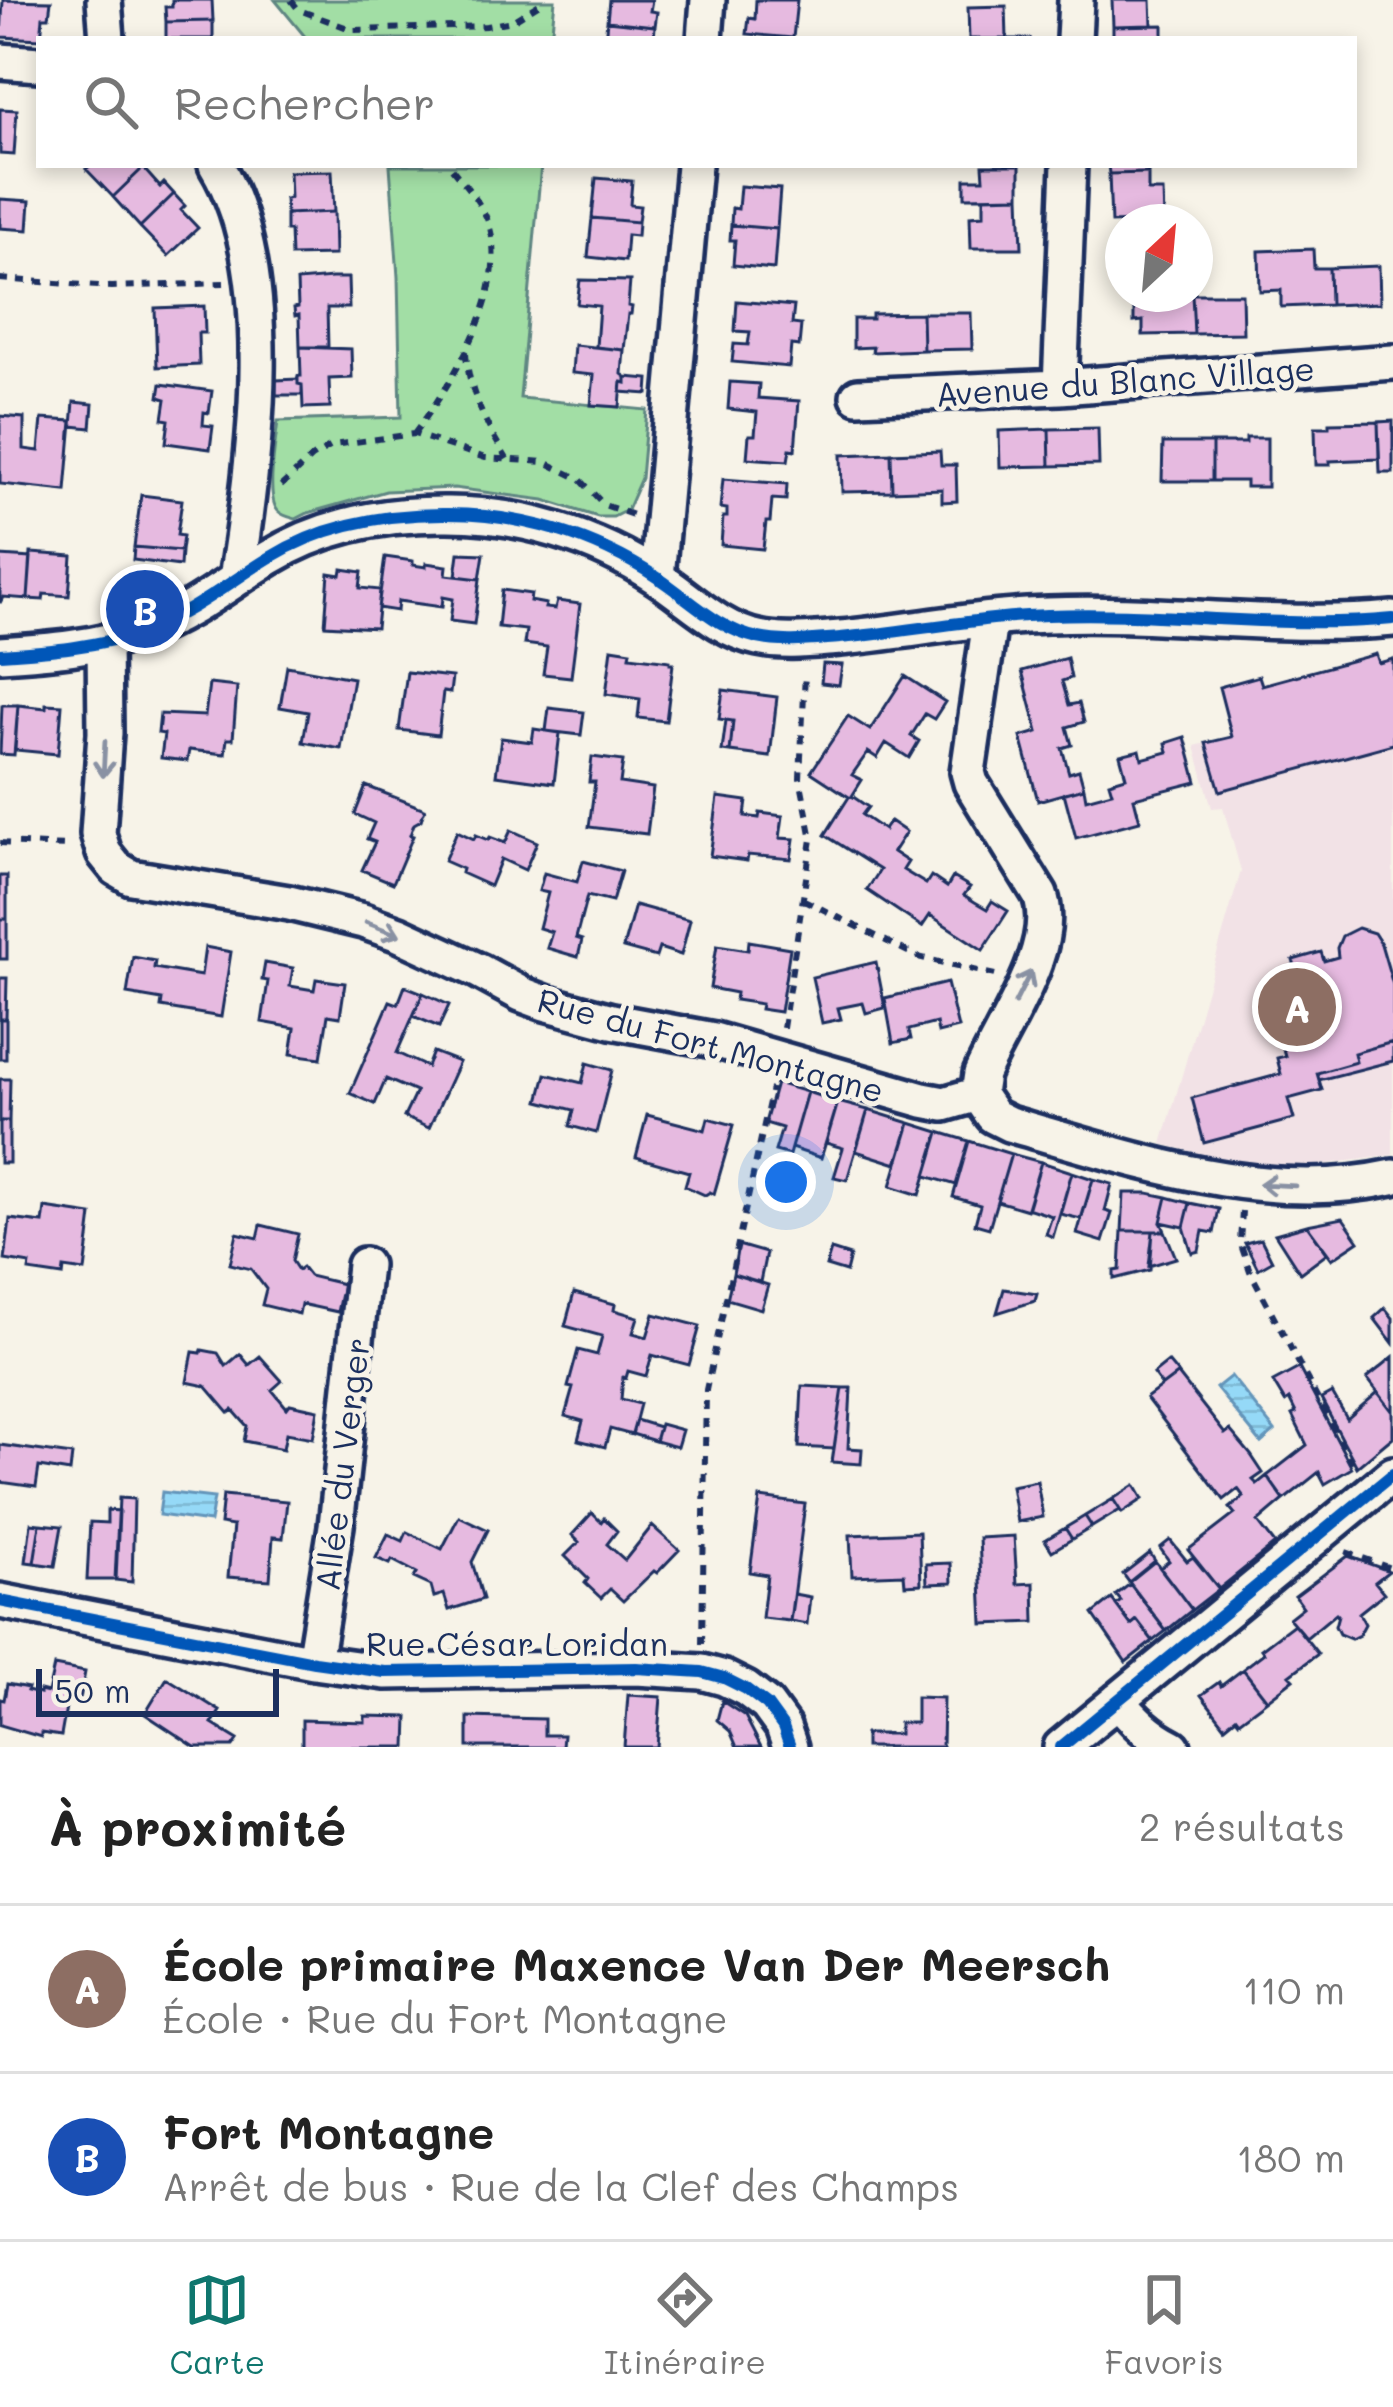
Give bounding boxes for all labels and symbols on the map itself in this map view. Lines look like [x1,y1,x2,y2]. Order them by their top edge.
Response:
north arrow [1105,204,1213,312]
street label: Avenue du Blanc Village [934,345,1316,415]
pin: B [106,564,184,654]
one-way arrow [92,738,115,777]
one-way arrow [364,919,401,941]
pin: A [1258,962,1336,1052]
one-way arrow [1012,970,1035,1005]
street label: Rue du Fort Montagne [533,977,889,1111]
your location [756,1152,816,1212]
one-way arrow [1258,1174,1297,1197]
street label: Allée du Verger [304,1335,378,1593]
street label: Rue César Loridan [366,1621,668,1664]
scale bar [36,1663,279,1716]

